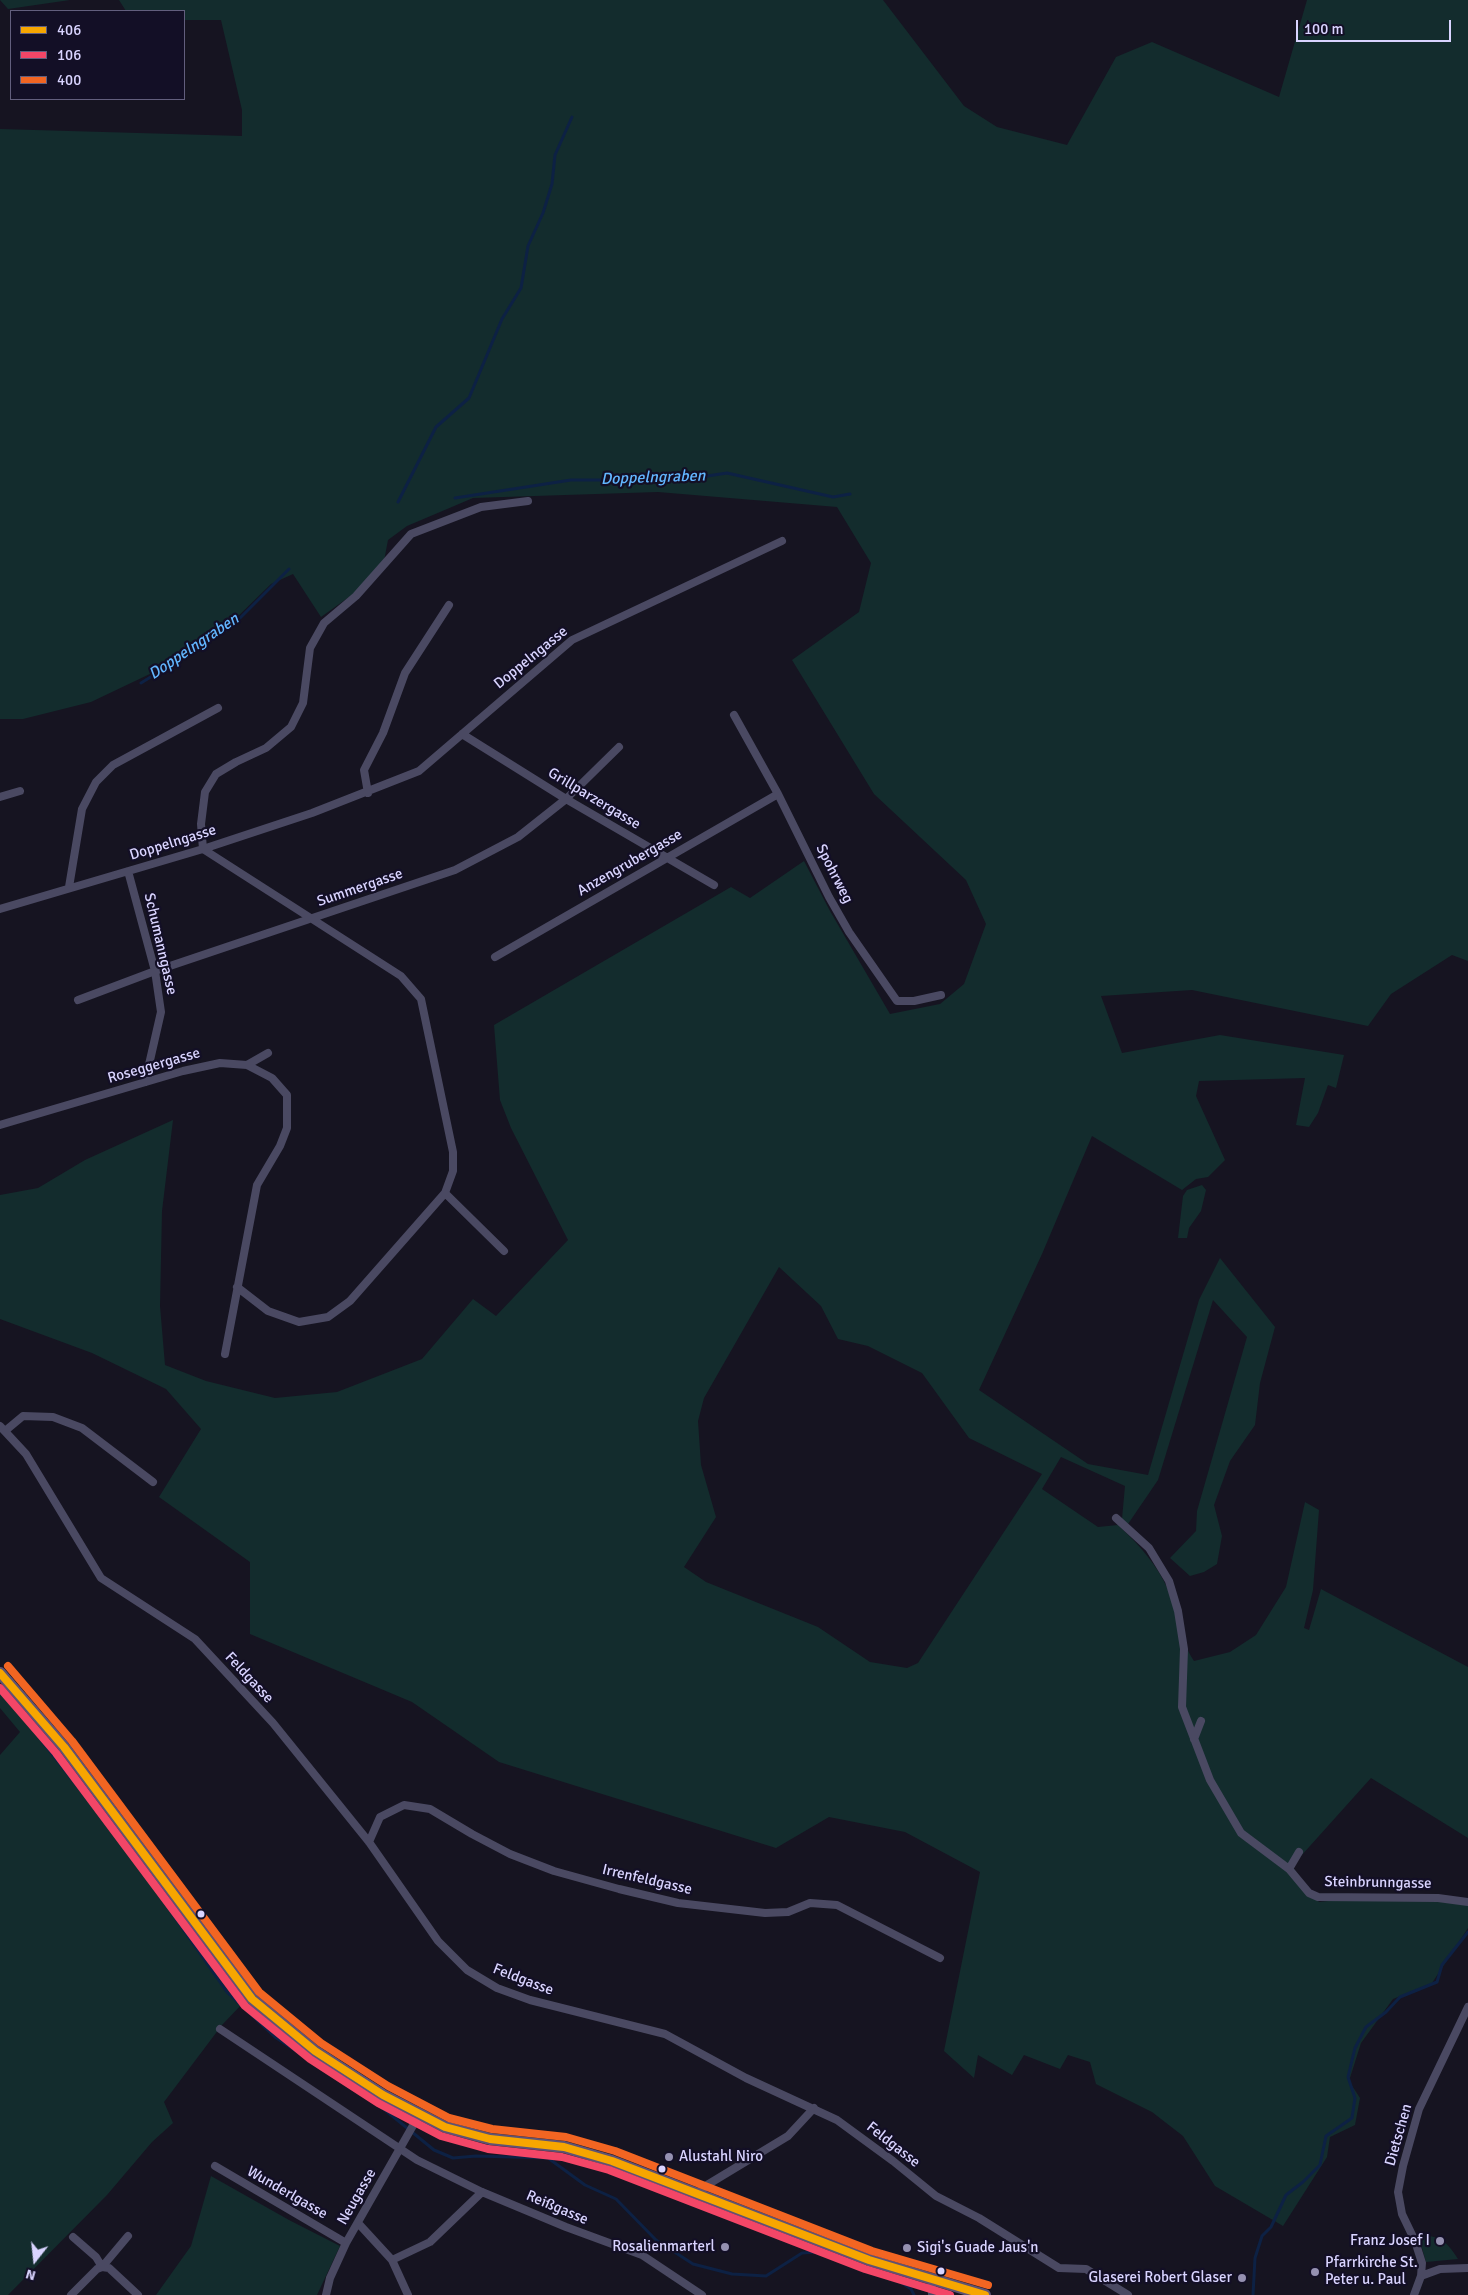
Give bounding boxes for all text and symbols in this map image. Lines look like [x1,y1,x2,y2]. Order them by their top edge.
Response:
legend [10,10,185,100]
scale bar [1298,10,1453,42]
text: 100 m [1304,20,1344,38]
text: 406 [57,21,81,39]
text: 106 [57,46,81,64]
text: 400 [57,71,81,89]
water label: Doppelngraben [600,467,706,489]
water label: Doppelngraben [145,610,243,684]
street label: Doppelngasse [490,623,572,693]
street label: Grillparzergasse [544,764,644,834]
street label: Doppelngasse [127,821,219,865]
street label: Anzengrubergasse [574,826,686,900]
street label: Spohrweg [811,841,857,907]
street label: Summergasse [315,865,405,911]
street label: Schumanngasse [140,891,180,997]
street label: Roseggergasse [106,1044,202,1088]
street label: Feldgasse [221,1649,277,1707]
street label: Irrenfeldgasse [600,1861,694,1899]
street label: Steinbrunngasse [1324,1873,1432,1893]
unlabelled marker [196,1909,206,1919]
street label: Feldgasse [490,1960,556,2000]
street label: Dietschen [1382,2102,1416,2168]
street label: Feldgasse [863,2118,923,2172]
place label: Alustahl Niro [679,2148,763,2166]
marker: Alustahl Niro [663,2151,675,2163]
street label: Wunderlgasse [244,2163,330,2223]
unlabelled marker [657,2164,667,2174]
street label: Neugasse [334,2166,380,2228]
street label: Reißgasse [523,2187,591,2229]
place label: Franz Josef I [1350,2232,1430,2250]
north arrow [10,2235,60,2285]
marker: Franz Josef I [1434,2235,1446,2247]
place label: Rosalienmarterl [612,2238,715,2256]
place label: Sigi's Guade Jaus'n [917,2239,1038,2257]
marker: Rosalienmarterl [719,2241,731,2253]
marker: Sigi's Guade Jaus'n [901,2242,913,2254]
place label: Pfarrkirche St. Peter u. Paul [1325,2254,1418,2289]
text: N [24,2265,38,2284]
unlabelled marker [936,2266,946,2276]
marker: Pfarrkirche St. Peter u. Paul [1309,2266,1321,2278]
place label: Glaserei Robert Glaser [1088,2269,1232,2287]
marker: Glaserei Robert Glaser [1236,2272,1248,2284]

